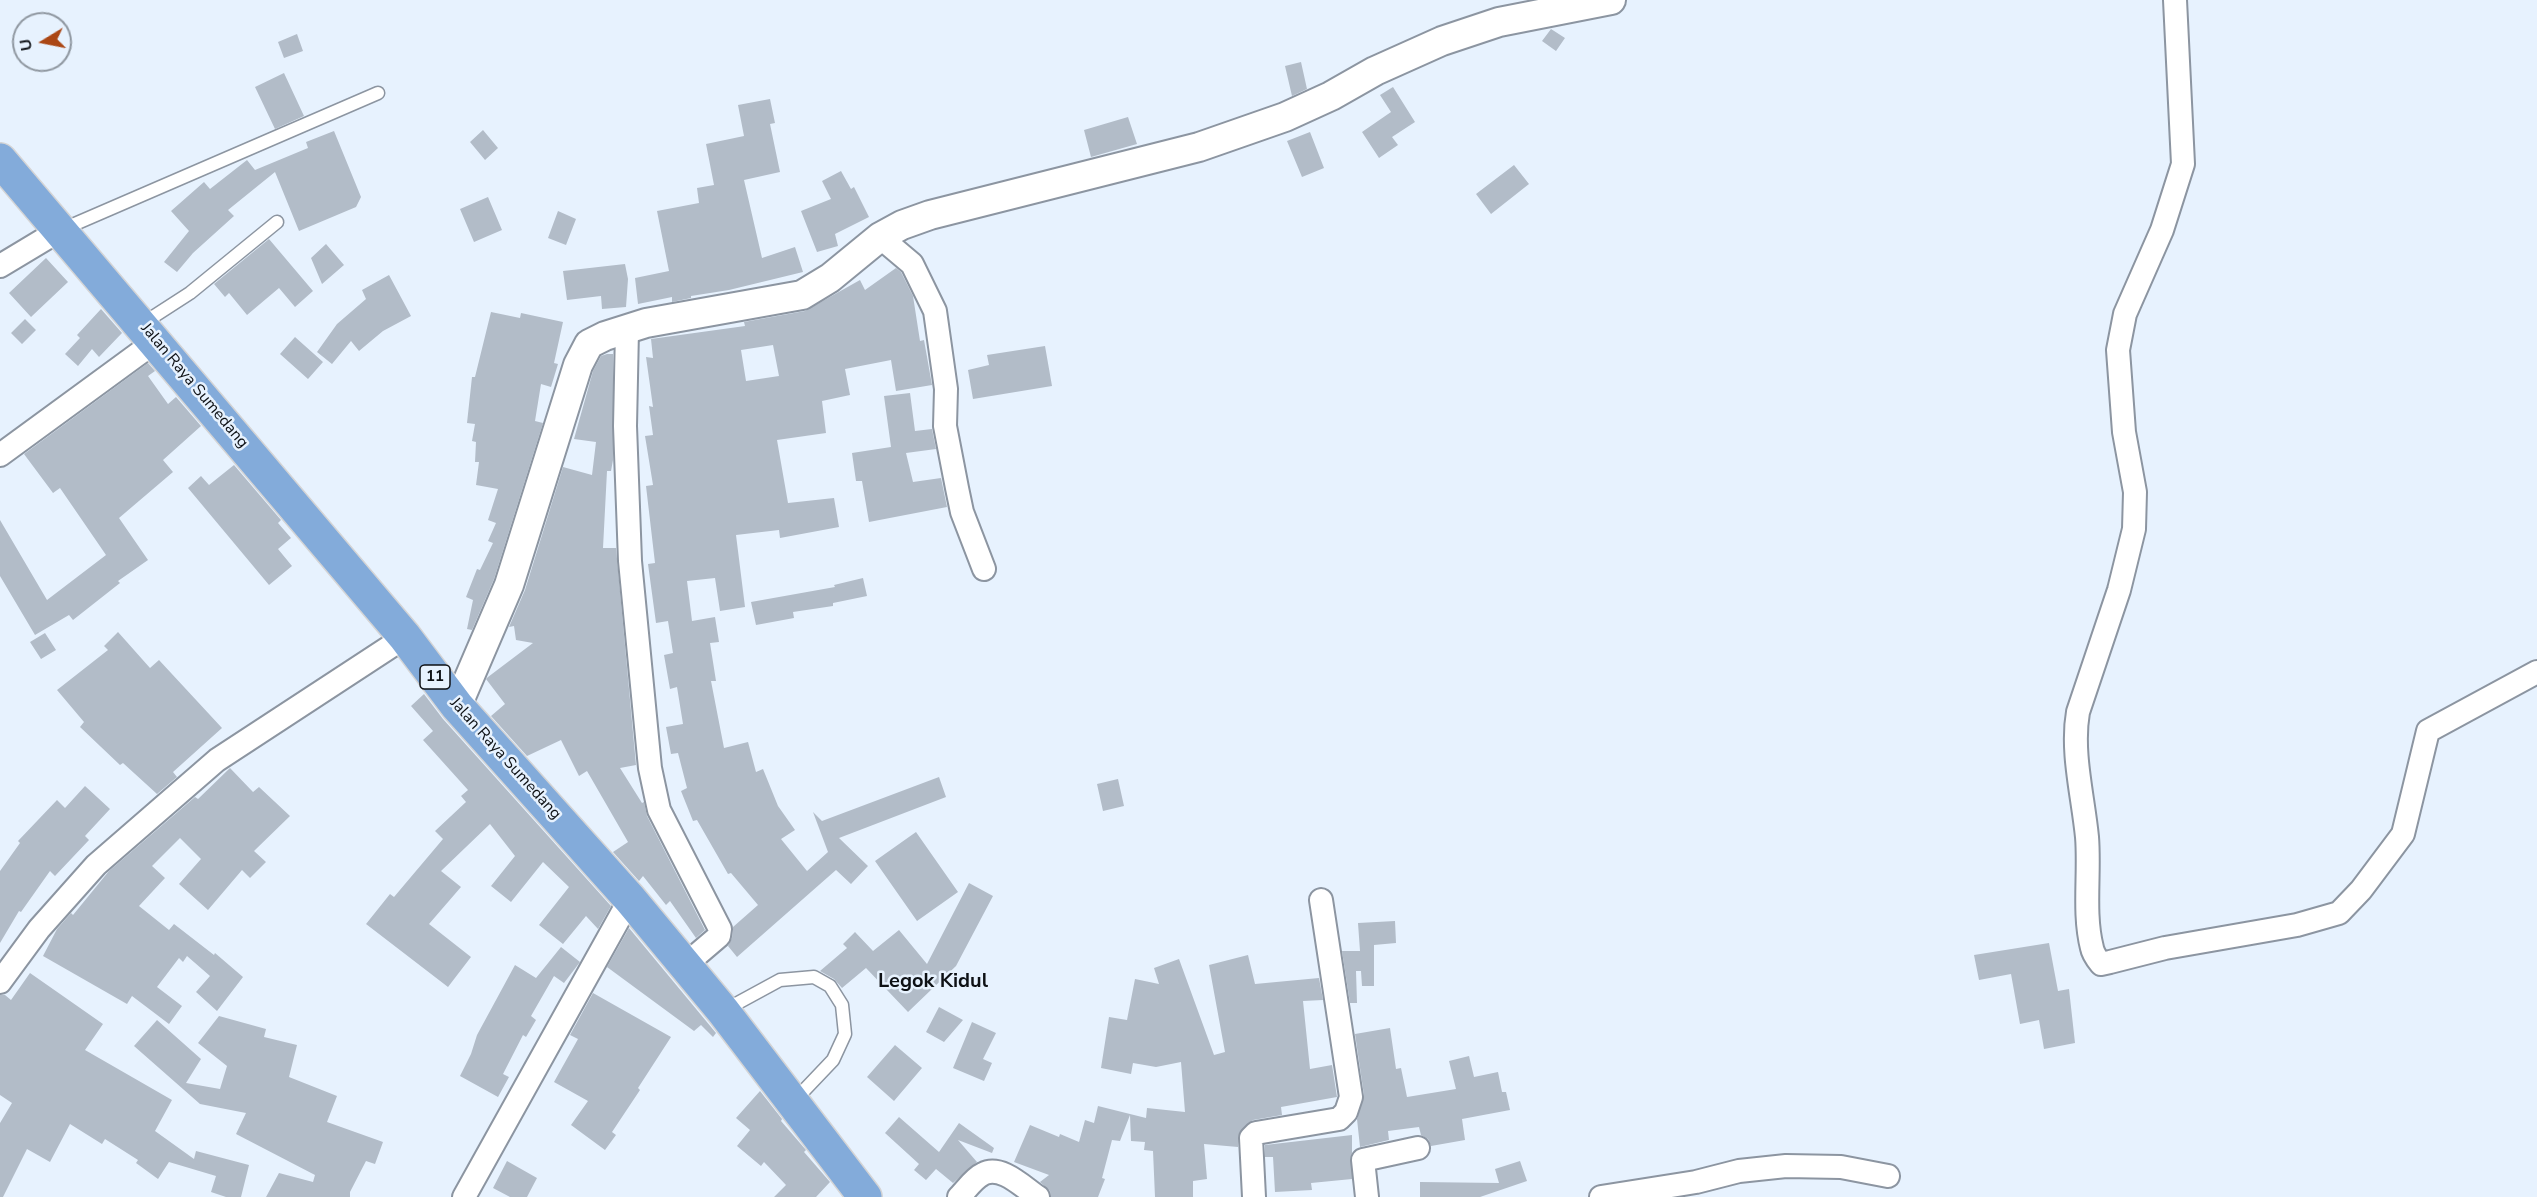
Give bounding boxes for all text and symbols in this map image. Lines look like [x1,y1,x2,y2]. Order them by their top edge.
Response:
north arrow [12,12,72,72]
text: U [14,37,38,53]
street label: Jalan Raya Sumedang [136,320,252,452]
road number: 11 [420,665,450,689]
street label: Jalan Raya Sumedang [445,694,565,824]
district label: Legok Kidul [878,970,988,994]

